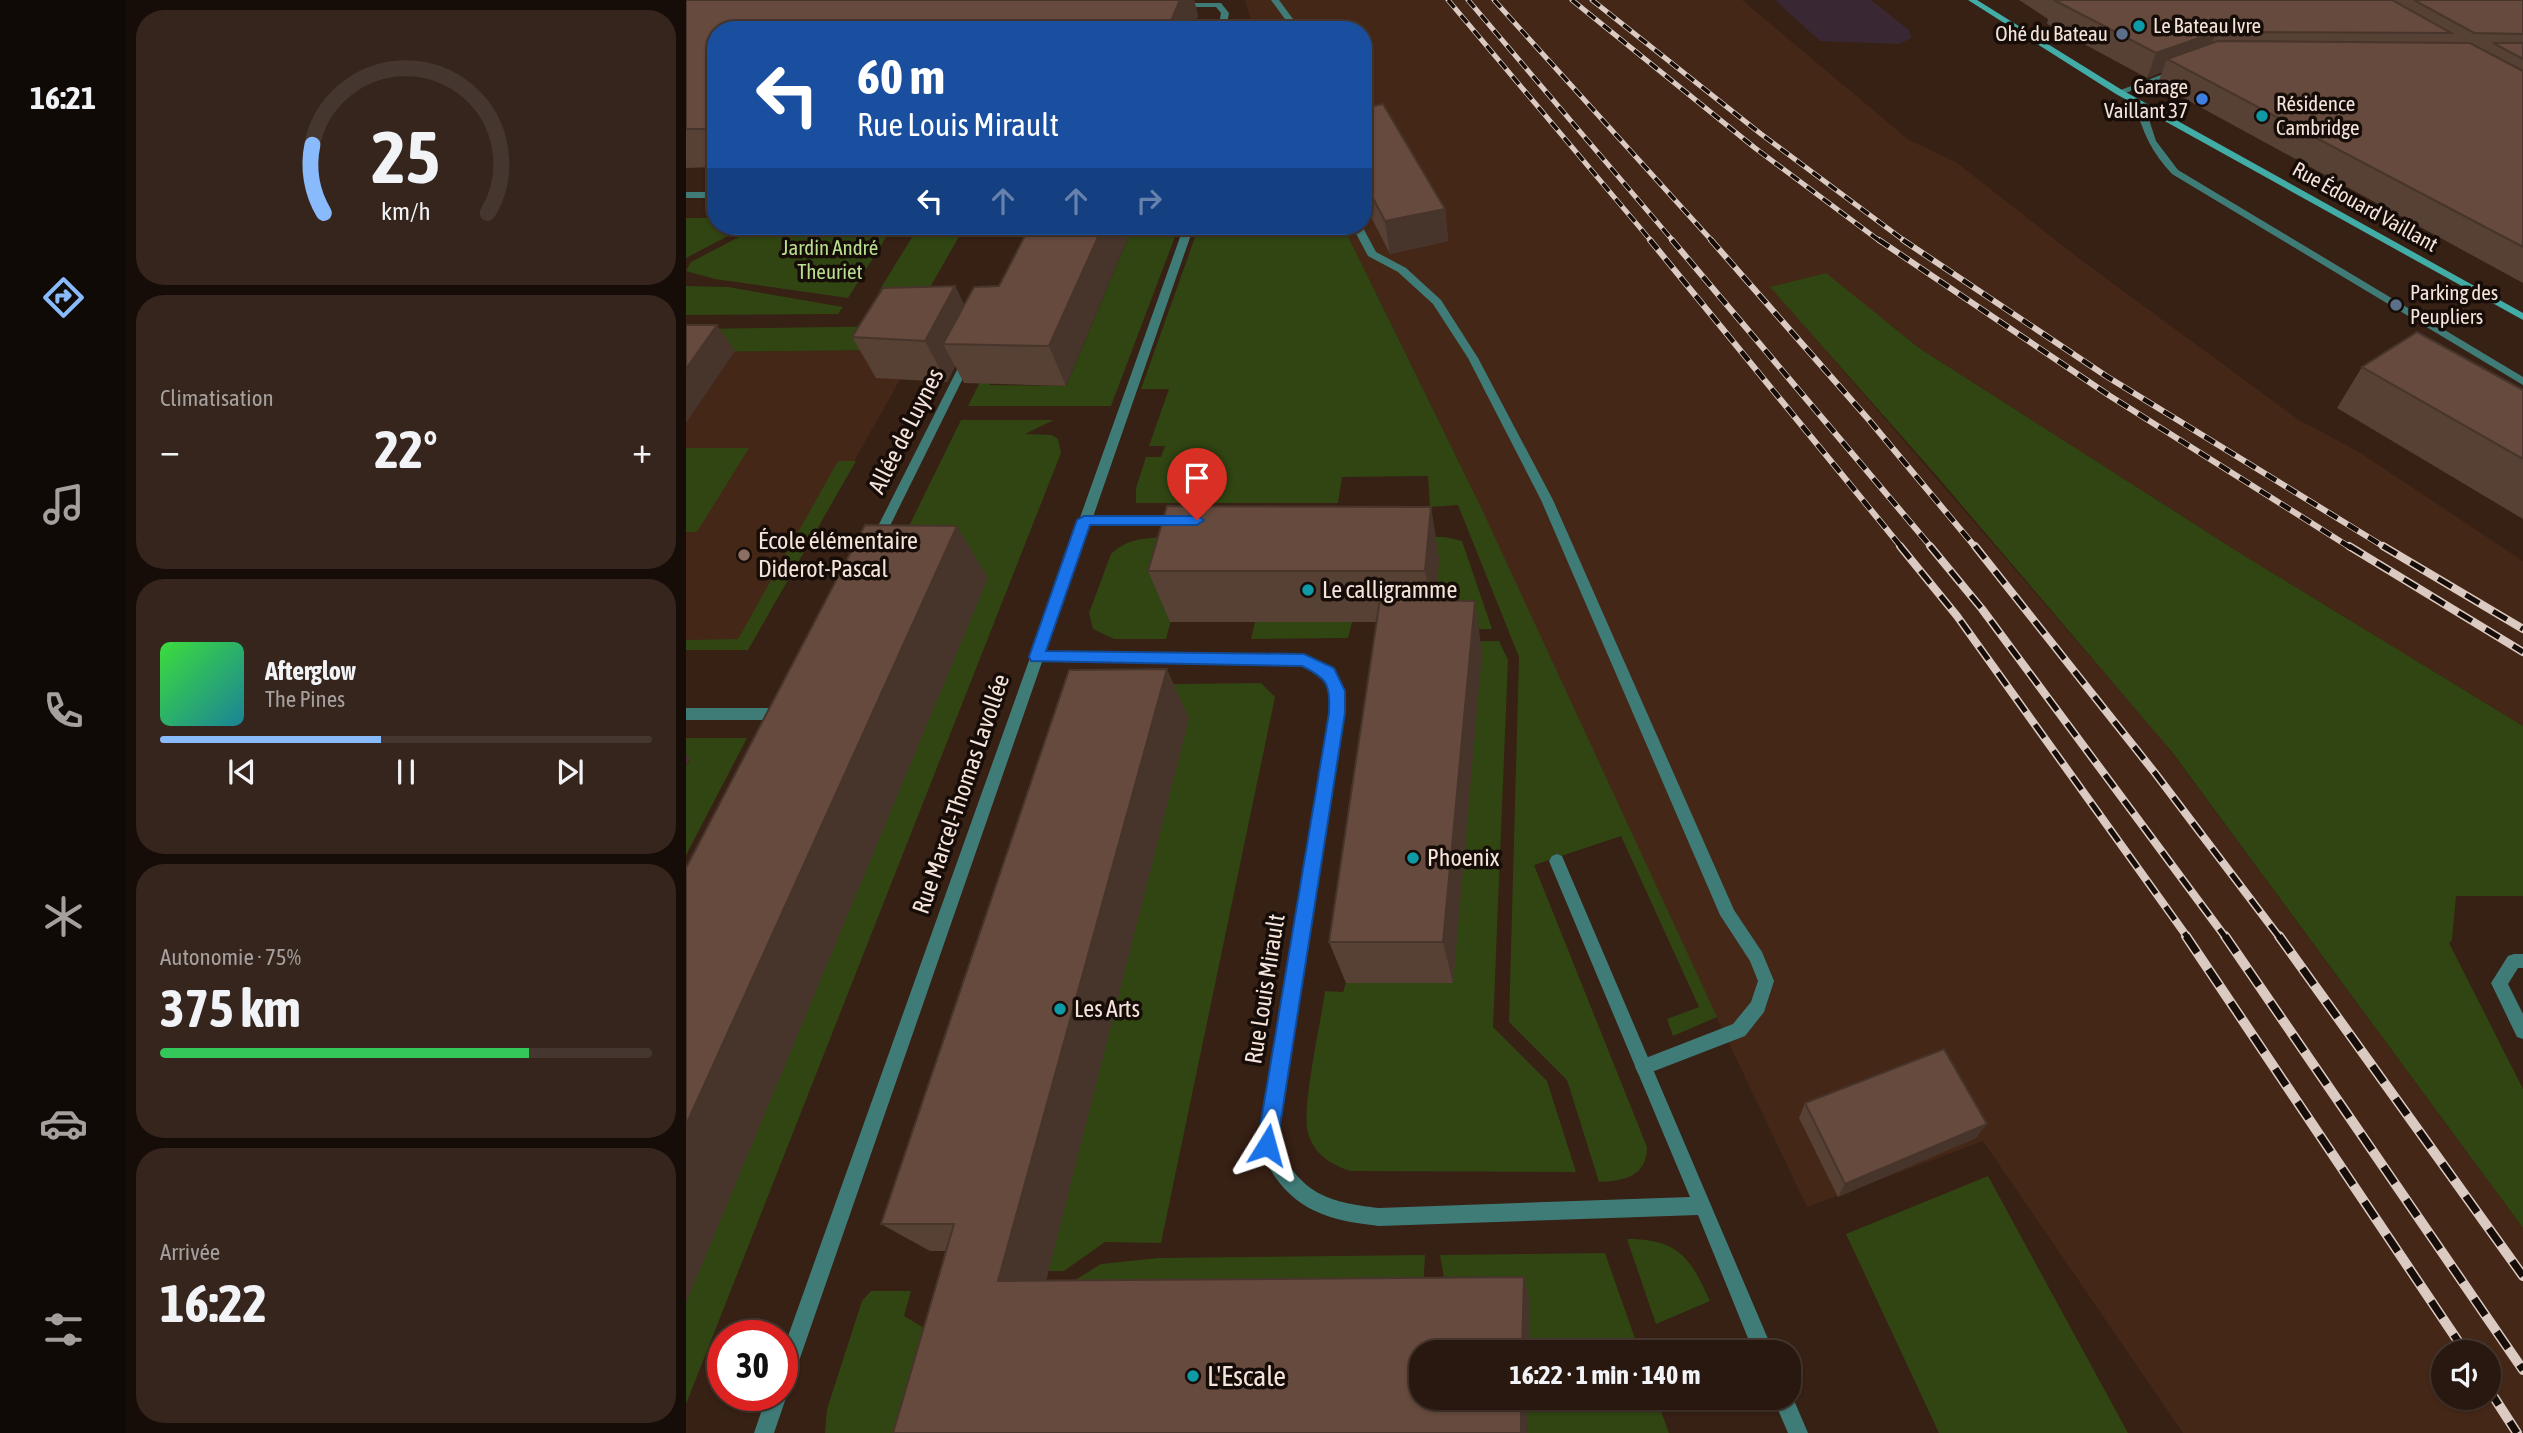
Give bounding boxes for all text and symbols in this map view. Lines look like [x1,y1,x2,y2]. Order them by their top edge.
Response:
place label: Le Bateau Ivre [2153,13,2261,37]
marker: Le Bateau Ivre [2131,18,2147,34]
place label: Ohé du Bateau [1995,21,2108,45]
marker: Ohé du Bateau [2114,26,2130,42]
text: 60 m [857,48,945,104]
icon: left [742,49,833,140]
place label: Garage Vaillant 37 [2104,74,2188,122]
text: 16:21 [30,79,96,116]
marker: Garage Vaillant 37 [2194,91,2210,107]
place label: Résidence Cambridge [2276,91,2359,139]
text: Rue Louis Mirault [857,106,1059,143]
marker: Résidence Cambridge [2254,108,2270,124]
text: 25 [372,116,440,199]
street label: Rue Édouard Vaillant [2289,156,2442,256]
icon: left [911,182,949,220]
icon: ahead [984,182,1022,220]
icon: ahead [1057,182,1095,220]
icon: right [1130,182,1168,220]
text: km/h [381,197,431,225]
park label: Jardin André Theuriet [782,235,878,283]
icon: directions [39,273,88,322]
place label: Parking des Peupliers [2410,280,2498,328]
marker: Parking des Peupliers [2388,297,2404,313]
street label: Allée de Luynes [863,364,949,498]
text: Climatisation [160,385,274,411]
text: 22° [374,419,438,479]
text: − [160,428,180,471]
text: + [632,428,652,471]
pin [1167,448,1227,520]
icon: arrive [1178,459,1216,497]
icon: music [39,480,88,529]
place label: École élémentaire Diderot-Pascal [758,527,918,582]
marker: École élémentaire Diderot-Pascal [736,547,752,563]
place label: Le calligramme [1322,576,1457,603]
marker: Le calligramme [1300,582,1316,598]
text: Afterglow [265,656,356,686]
street label: Rue Marcel-Thomas Lavollée [907,670,1014,917]
icon: phone [39,686,88,735]
text: The Pines [265,686,345,712]
icon: previous [223,753,261,791]
icon: pause [387,753,425,791]
icon: next [551,753,589,791]
place label: Phoenix [1427,844,1500,871]
marker: Phoenix [1405,850,1421,866]
icon: climate [39,892,88,941]
street label: Rue Louis Mirault [1239,912,1290,1066]
text: Autonomie · 75% [160,944,301,970]
text: 375 km [160,978,301,1038]
place label: Les Arts [1074,995,1140,1022]
marker: Les Arts [1052,1001,1068,1017]
icon: car [39,1099,88,1148]
position arrow [1230,1108,1304,1182]
text: Arrivée [160,1239,220,1265]
text: 16:22 [160,1273,267,1333]
icon: filters [39,1305,88,1354]
speed limit sign: 30 [707,1320,798,1411]
map controls [2431,1340,2501,1410]
button: sound [2431,1340,2501,1410]
place label: L'Escale [1207,1360,1286,1392]
text: 16:22 · 1 min · 140 m [1510,1360,1700,1390]
marker: L'Escale [1185,1368,1201,1384]

